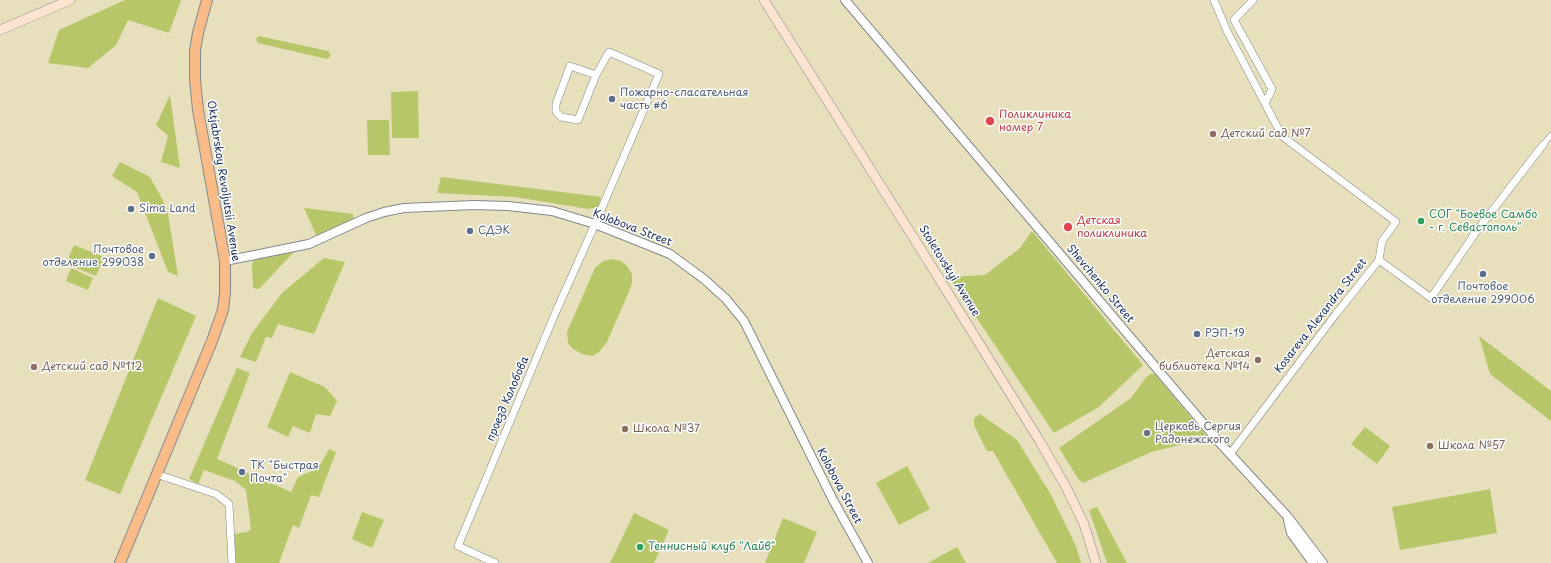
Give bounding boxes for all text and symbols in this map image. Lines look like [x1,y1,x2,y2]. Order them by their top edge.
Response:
place label: Пожарно-спасательная часть #6 [620,86,748,112]
marker: Пожарно-спасательная часть #6 [607,94,617,104]
street label: Oktjabrskoy Revoljutsii Avenue [204,100,242,262]
place label: Поликлиника номер 7 [999,108,1071,134]
marker: Поликлиника номер 7 [984,115,996,127]
place label: Детский сад №7 [1221,127,1311,141]
marker: Детский сад №7 [1208,129,1218,139]
place label: Sima Land [139,202,195,216]
marker: Sima Land [126,204,136,214]
street label: Kolobova Street [591,207,673,249]
place label: СОГ "Боевое Самбо - г. Севастополь" [1429,208,1537,234]
place label: Детская поликлиника [1077,214,1147,240]
marker: СОГ "Боевое Самбо - г. Севастополь" [1416,216,1426,226]
marker: Детская поликлиника [1062,221,1074,233]
street label: Stoletovskyi Avenue [916,223,982,319]
place label: СДЭК [478,224,510,238]
marker: СДЭК [465,226,475,236]
street label: Shevchenko Street [1063,242,1137,326]
place label: Почтовое отделение 299038 [42,243,144,269]
marker: Почтовое отделение 299038 [147,251,157,261]
street label: Kosareva Alexandra Street [1272,256,1370,376]
marker: Почтовое отделение 299006 [1478,269,1488,279]
place label: Почтовое отделение 299006 [1431,280,1535,306]
place label: РЭП-19 [1205,327,1245,341]
marker: РЭП-19 [1192,329,1202,339]
place label: Детская библиотека №14 [1159,347,1250,373]
street label: проезд Колобова [484,355,532,443]
marker: Детская библиотека №14 [1253,355,1263,365]
place label: Детский сад №112 [42,360,143,374]
marker: Детский сад №112 [29,362,39,372]
place label: Церковь Сергия Радонежского [1155,420,1241,446]
place label: Школа №37 [633,422,700,436]
marker: Школа №37 [620,424,630,434]
marker: Церковь Сергия Радонежского [1142,428,1152,438]
place label: Школа №57 [1438,439,1505,453]
marker: Школа №57 [1425,441,1435,451]
street label: Kolobova Street [814,446,864,526]
place label: ТК "Быстрая Почта" [250,459,319,485]
marker: ТК "Быстрая Почта" [237,467,247,477]
place label: Теннисный клуб "Лайв" [648,540,775,554]
marker: Теннисный клуб "Лайв" [635,542,645,552]

